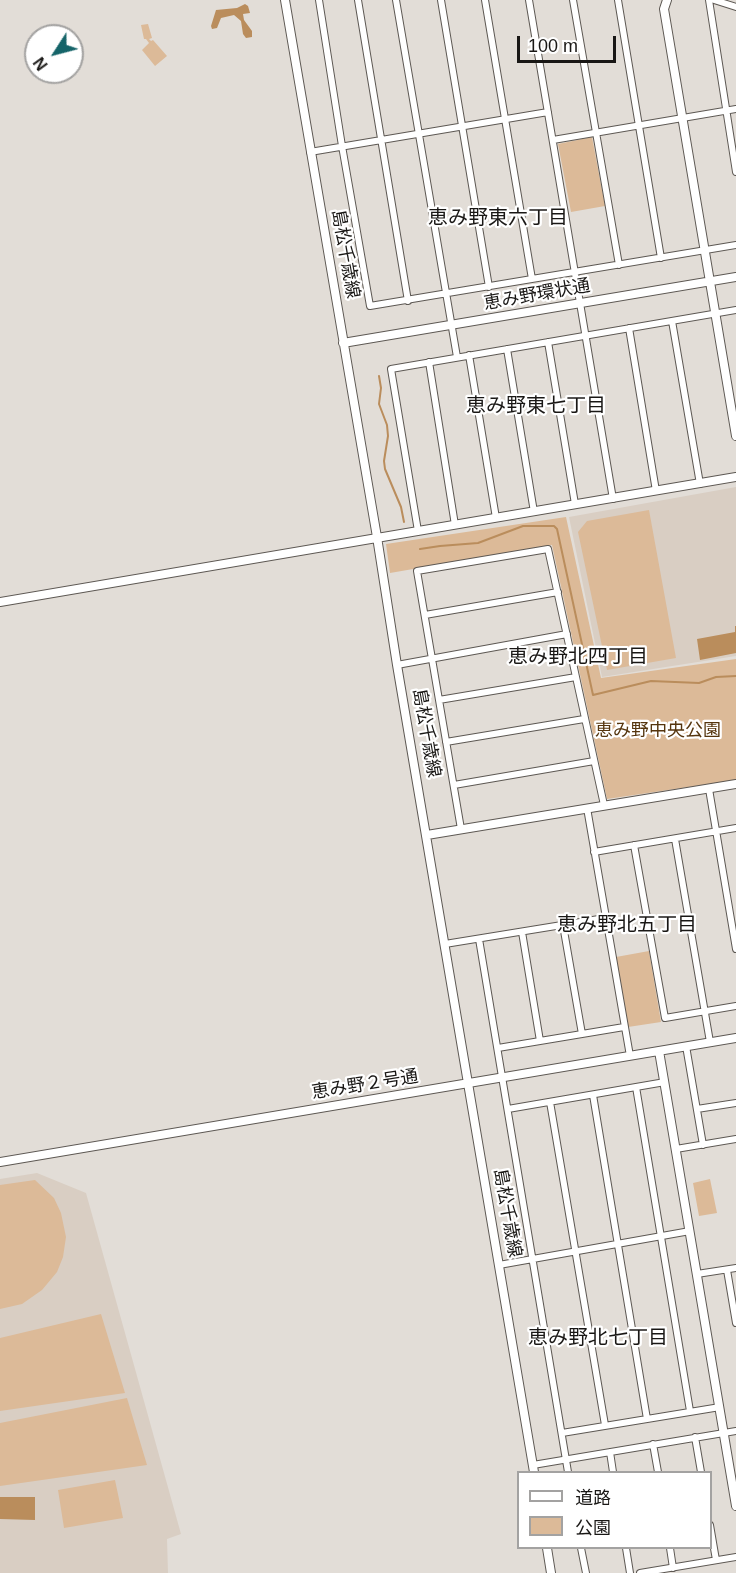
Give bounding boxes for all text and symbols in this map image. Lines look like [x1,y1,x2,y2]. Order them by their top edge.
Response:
north arrow [24,24,84,84]
scale bar [520,24,619,62]
text: 100 m [528,36,578,56]
text: N [30,54,51,73]
district label: 恵み野東六丁目 [428,206,568,230]
street label: 島松千歳線 [327,208,363,300]
street label: 恵み野環状通 [482,275,592,315]
district label: 恵み野東七丁目 [466,394,606,418]
district label: 恵み野北四丁目 [508,645,648,669]
street label: 島松千歳線 [408,687,444,779]
park label: 恵み野中央公園 [595,720,721,742]
district label: 恵み野北五丁目 [557,913,697,937]
street label: 恵み野２号通 [310,1066,420,1104]
street label: 島松千歳線 [489,1167,525,1259]
district label: 恵み野北七丁目 [528,1326,668,1350]
legend [517,1471,712,1549]
text: 道路 [575,1488,611,1508]
text: 公園 [575,1518,611,1538]

